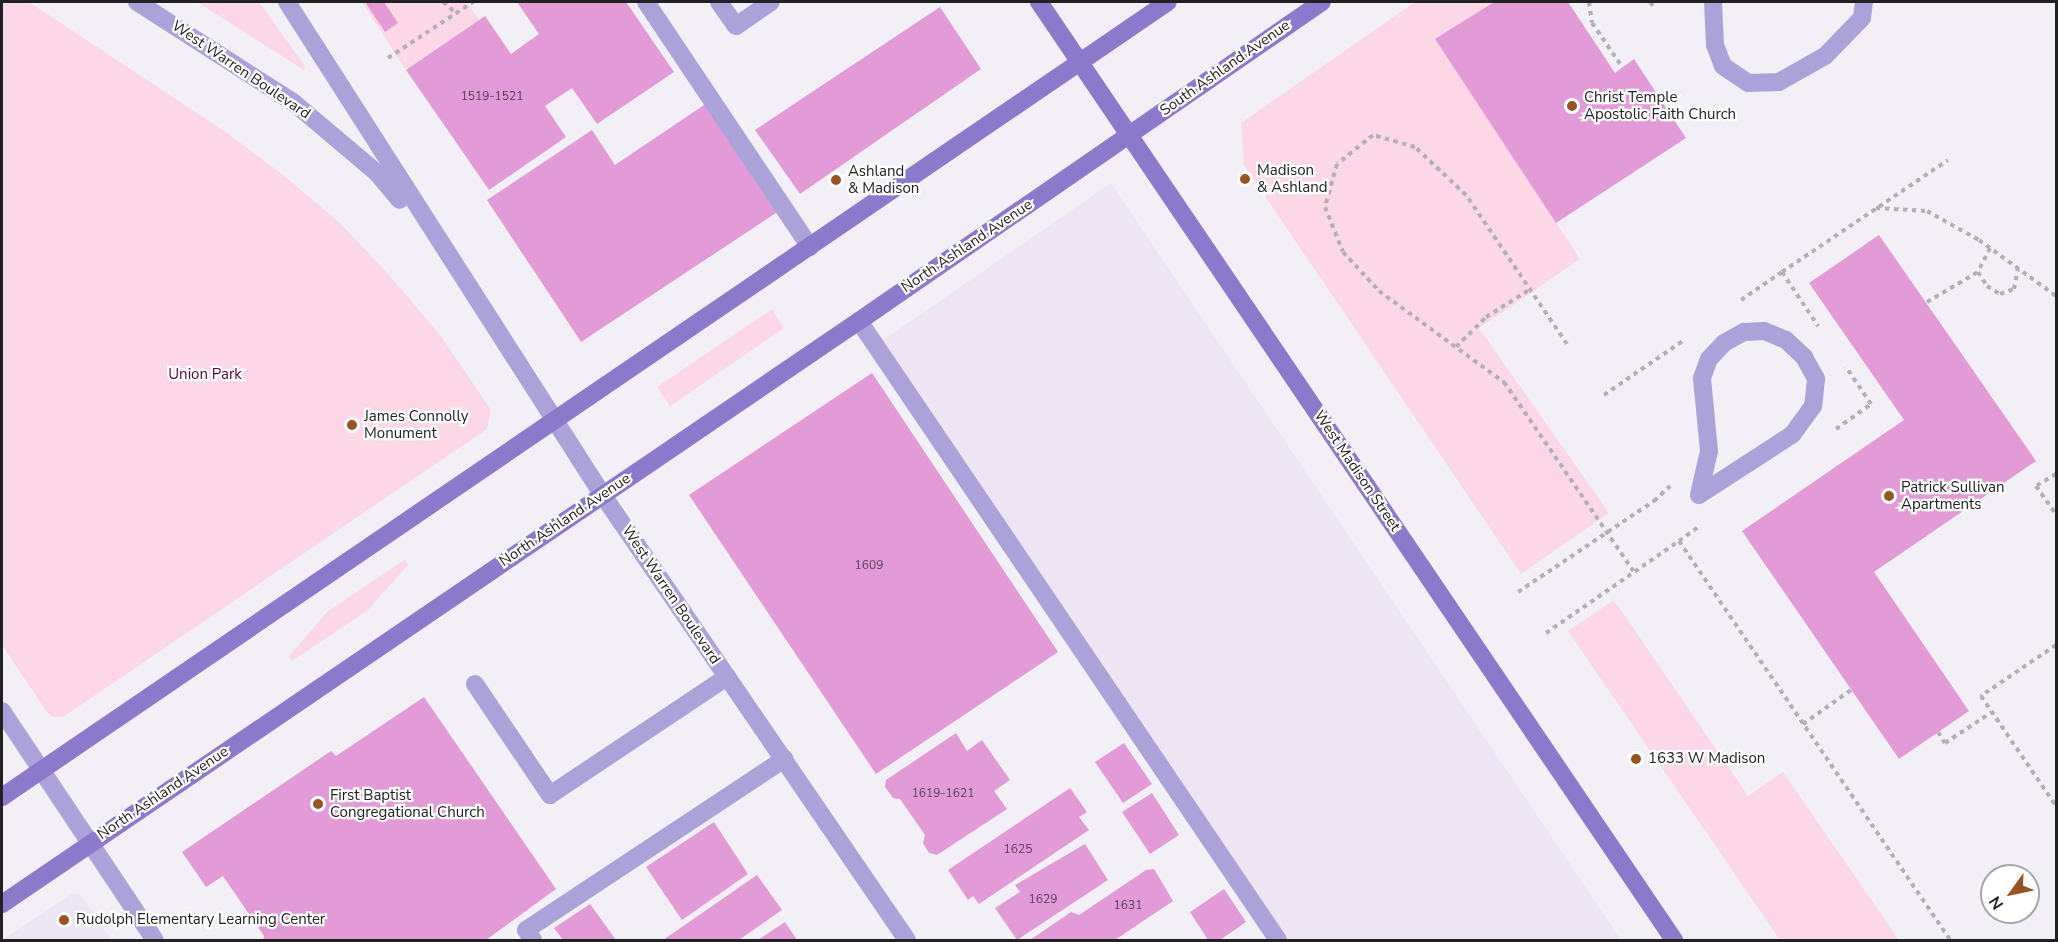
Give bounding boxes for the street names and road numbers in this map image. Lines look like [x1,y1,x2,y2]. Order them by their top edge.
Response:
street label: South Ashland Avenue [1156,16,1294,120]
street label: West Warren Boulevard [168,17,314,123]
street label: North Ashland Avenue [898,195,1036,297]
street label: West Madison Street [1310,407,1404,535]
street label: North Ashland Avenue [496,469,634,571]
street label: West Warren Boulevard [618,522,724,668]
street label: North Ashland Avenue [94,742,232,844]

